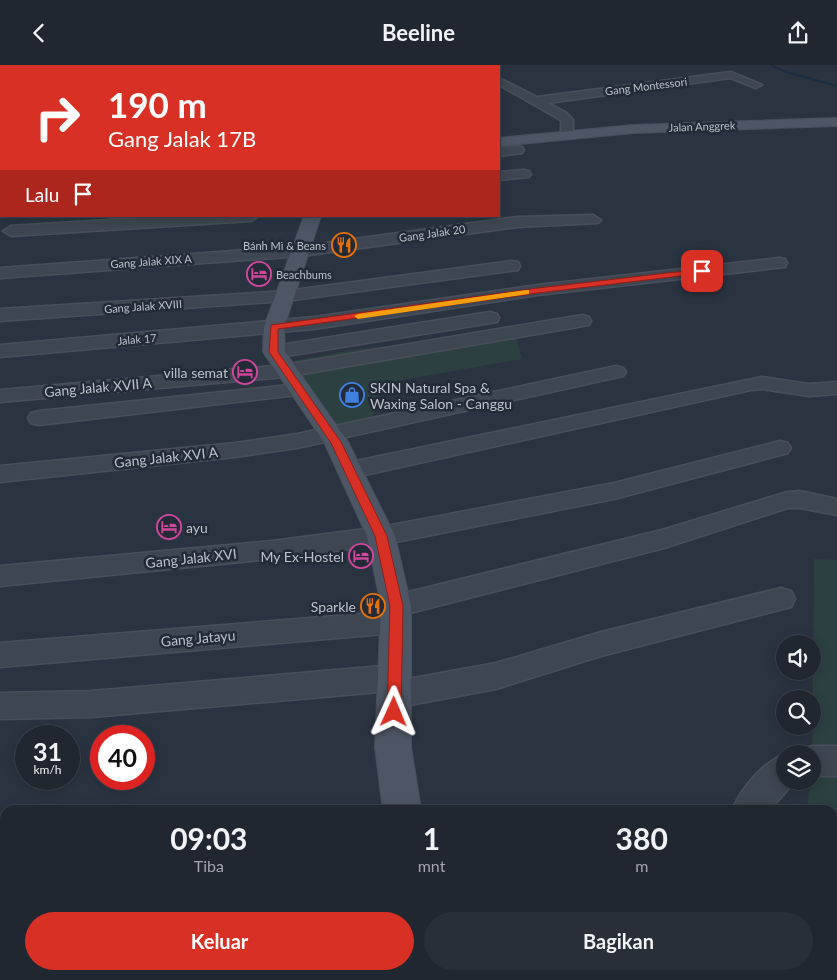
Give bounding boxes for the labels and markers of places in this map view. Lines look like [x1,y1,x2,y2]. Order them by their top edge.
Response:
restaurant icon: Bánh Mì & Beans [331,232,357,258]
place label: Bánh Mì & Beans [243,239,326,252]
pin [681,250,723,292]
hotel icon: Beachbums [246,261,272,287]
place label: Beachbums [276,268,332,281]
hotel icon: villa semat [232,359,258,385]
place label: villa semat [163,364,228,381]
place label: SKIN Natural Spa & Waxing Salon - Canggu [370,379,512,412]
shop icon: SKIN Natural Spa & Waxing Salon - Canggu [339,382,365,408]
hotel icon: ayu [156,514,182,540]
place label: ayu [186,519,208,536]
hotel icon: My Ex-Hostel [348,543,374,569]
place label: My Ex-Hostel [261,548,344,565]
restaurant icon: Sparkle [360,593,386,619]
place label: Sparkle [311,598,356,615]

